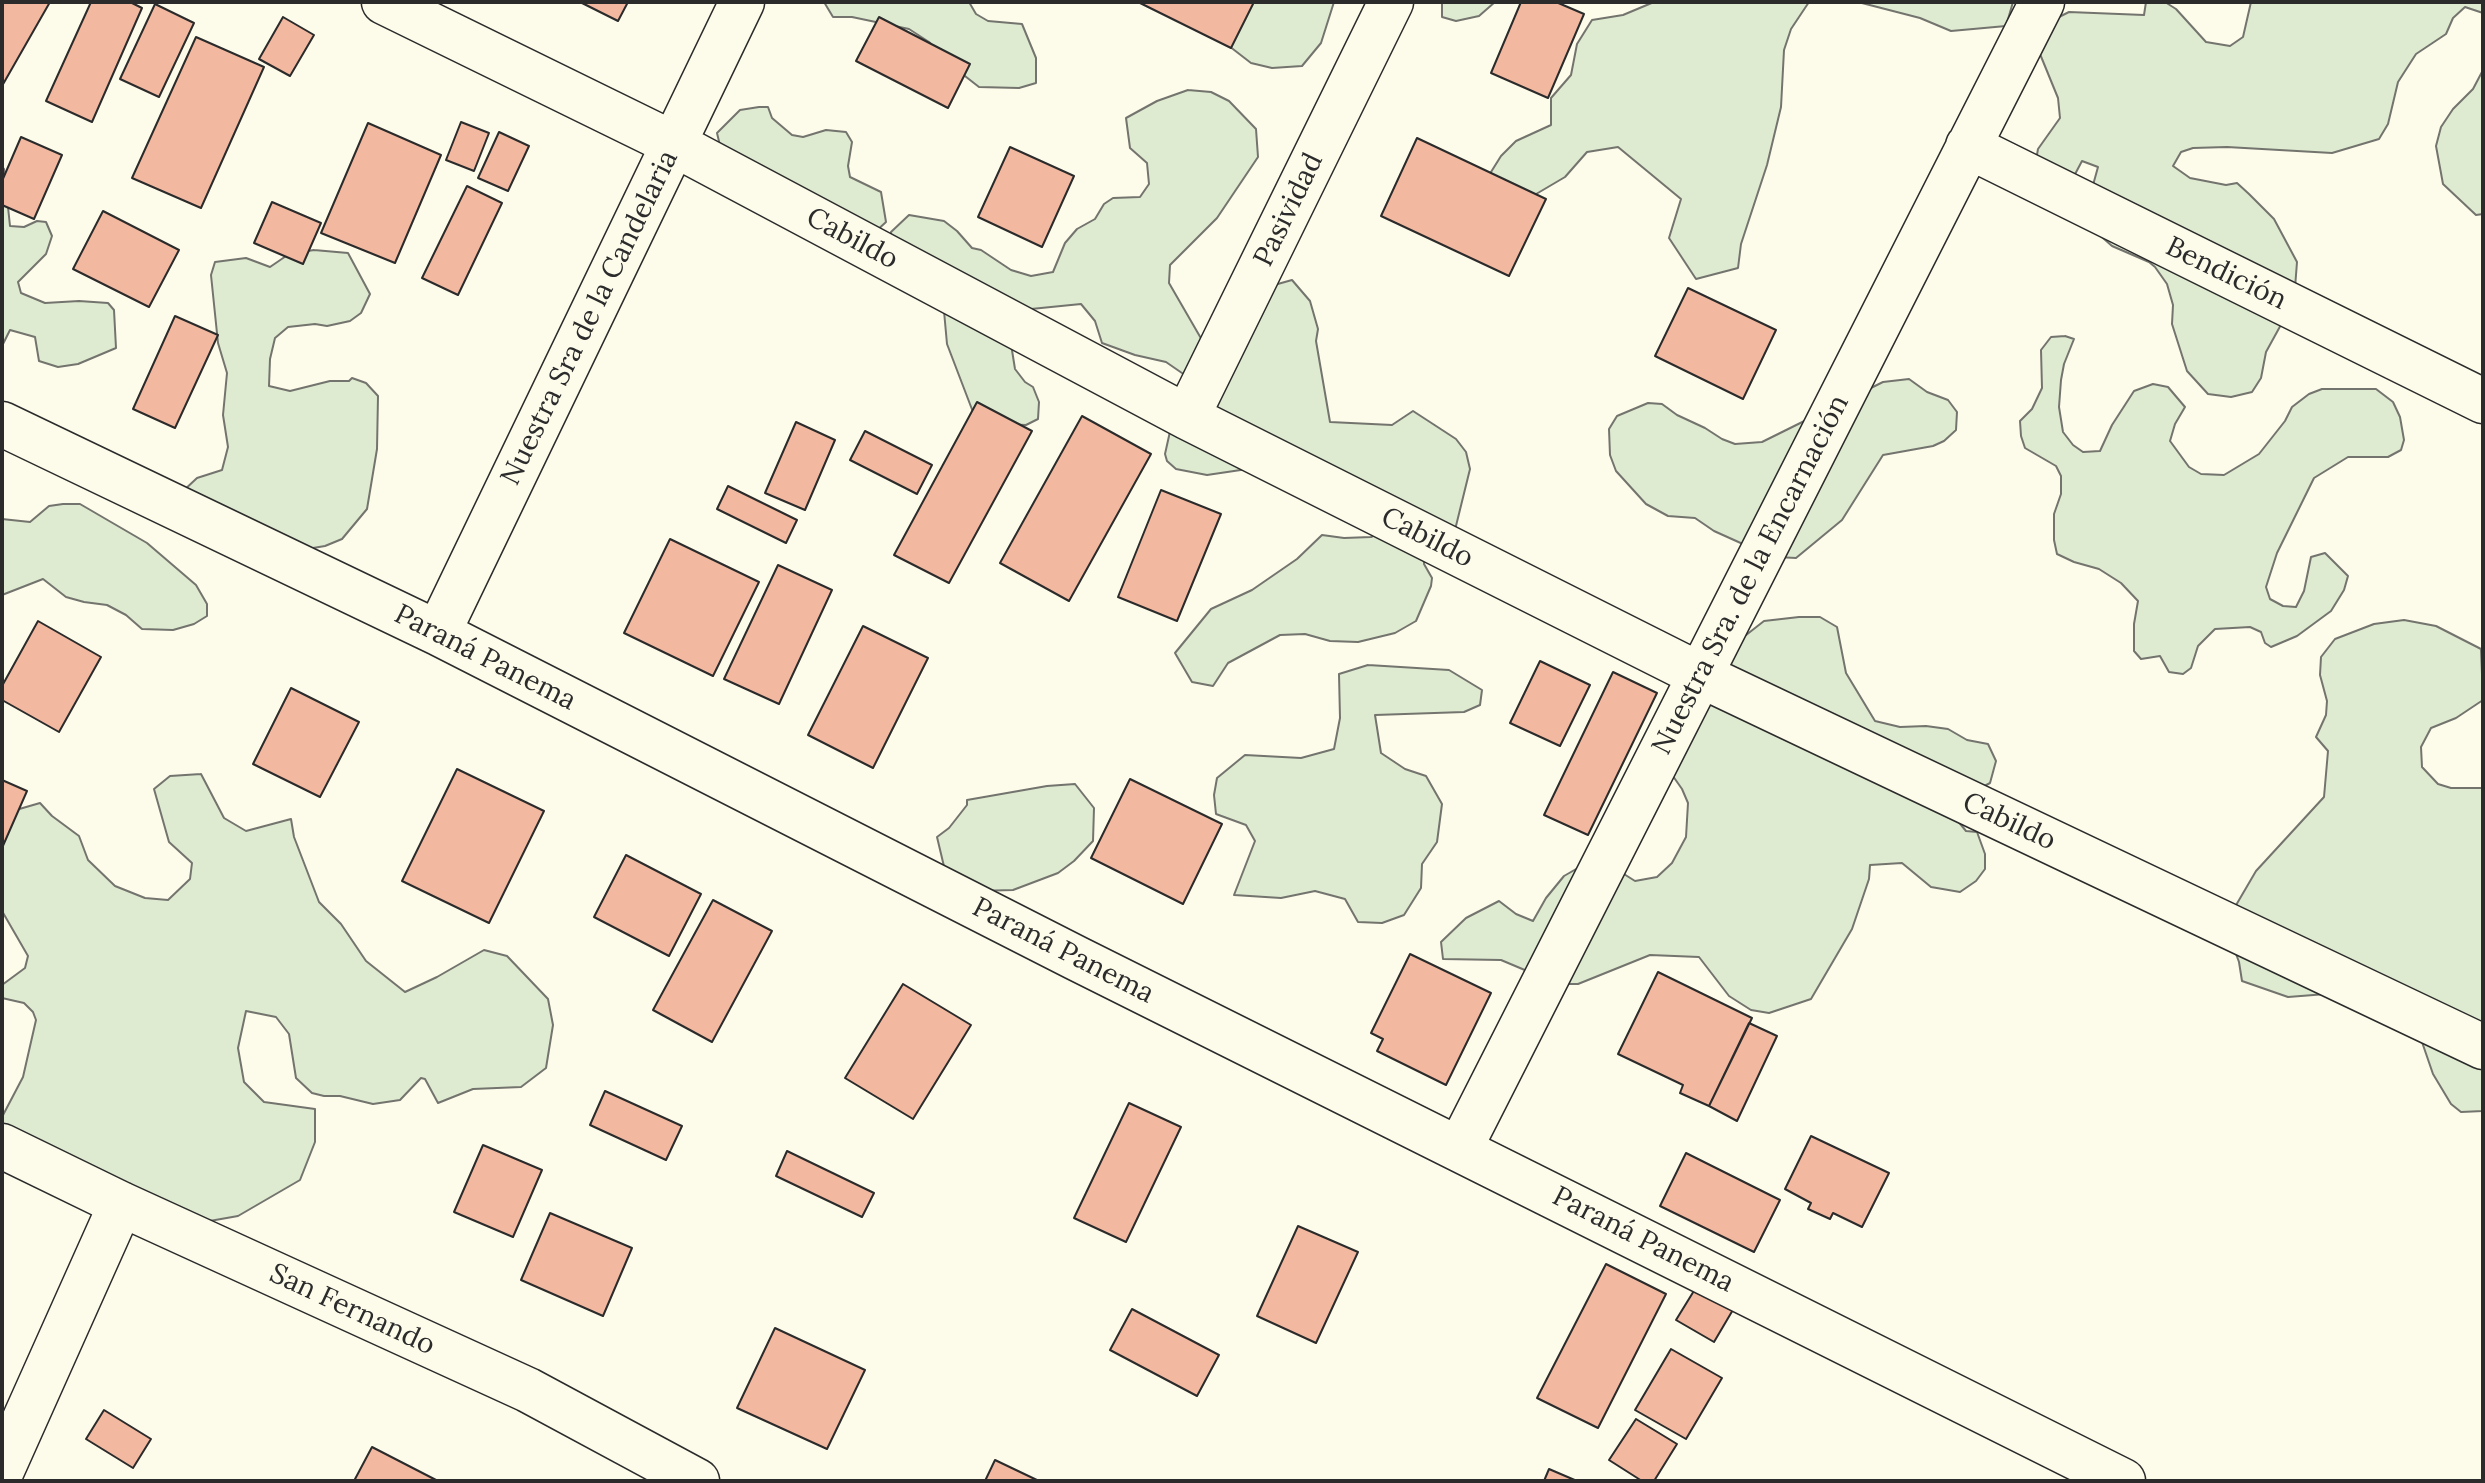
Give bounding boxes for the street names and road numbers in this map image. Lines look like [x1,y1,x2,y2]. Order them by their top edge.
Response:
street label: Nuestra Sra de la Candelaria [494,145,686,491]
street label: Pasividad [1247,148,1331,272]
street label: Cabildo [800,201,904,277]
street label: Bendición [2160,230,2292,318]
street label: Nuestra Sra. de la Encarnación [1645,390,1857,760]
street label: Cabildo [1375,501,1479,575]
street label: Paraná Panema [389,598,581,718]
street label: Cabildo [1957,786,2061,858]
street label: Paraná Panema [967,891,1159,1011]
street label: Paraná Panema [1547,1180,1739,1300]
street label: San Fernando [264,1257,440,1363]

